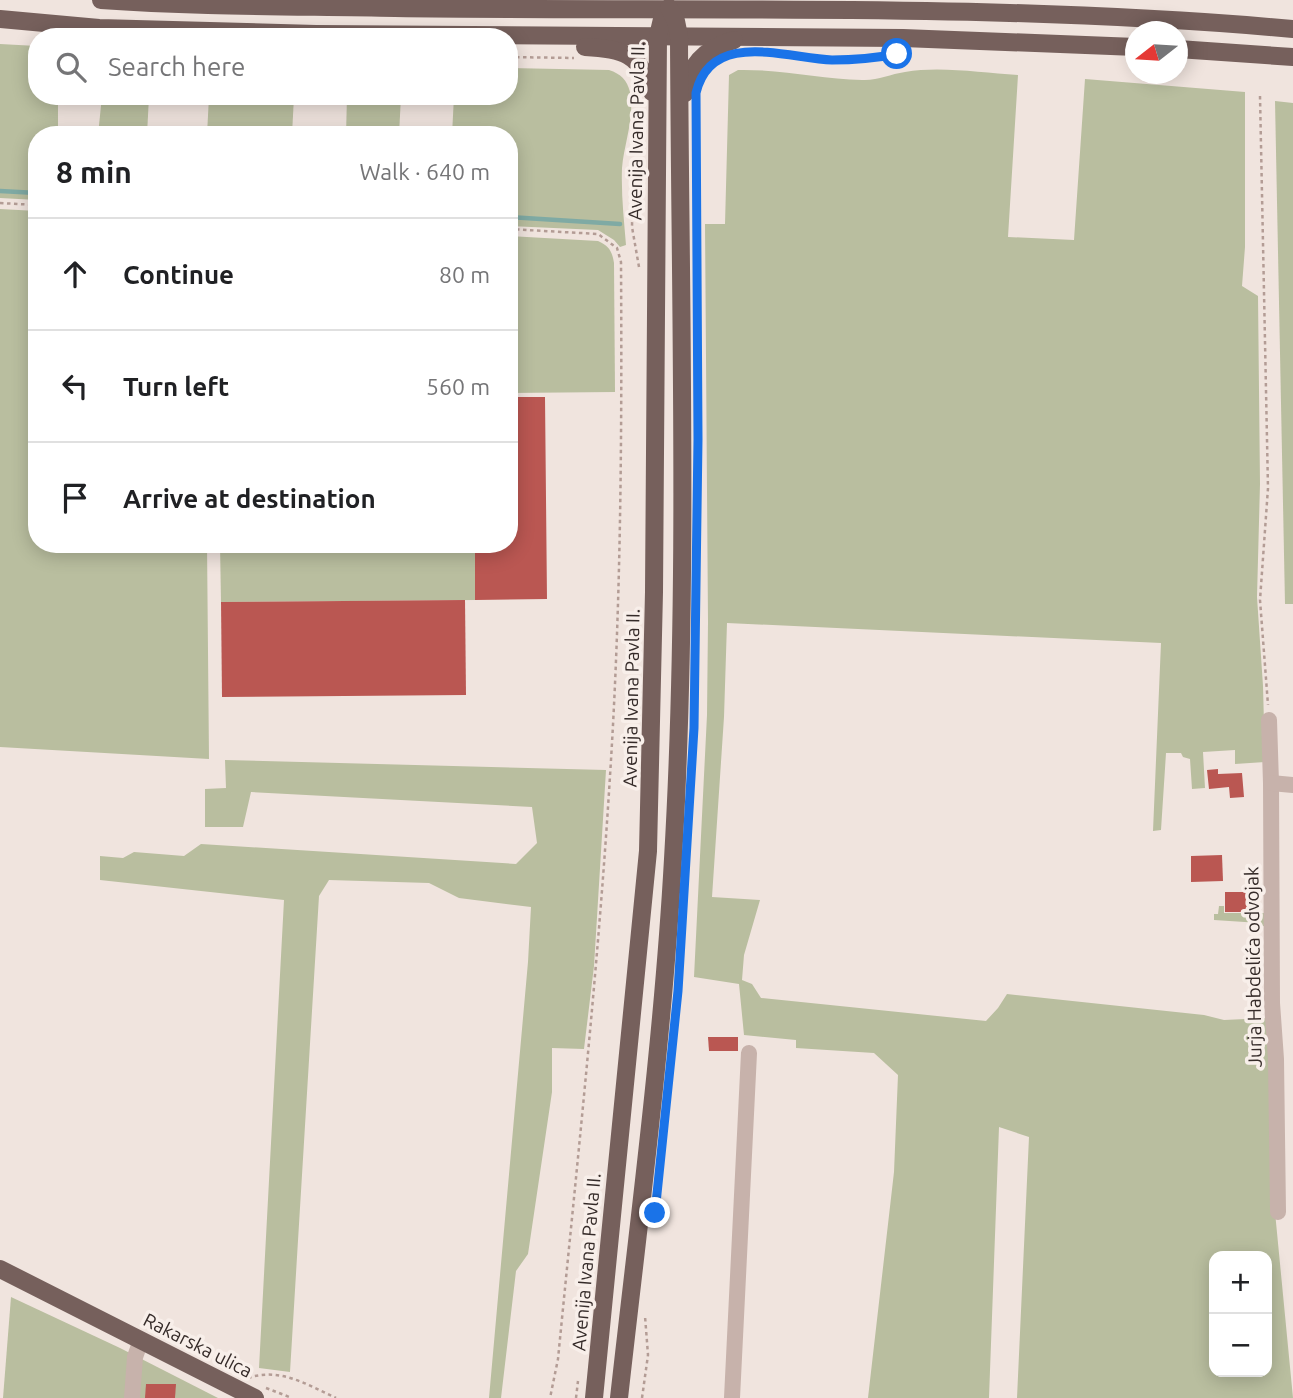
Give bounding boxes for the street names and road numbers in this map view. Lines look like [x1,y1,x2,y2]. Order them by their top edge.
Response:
street label: Avenija Ivana Pavla II. [623,42,649,220]
street label: Avenija Ivana Pavla II. [618,609,644,787]
street label: Jurja Habdelića odvojak [1240,866,1266,1068]
street label: Avenija Ivana Pavla II. [567,1172,605,1352]
street label: Rakarska ulica [140,1308,256,1382]

